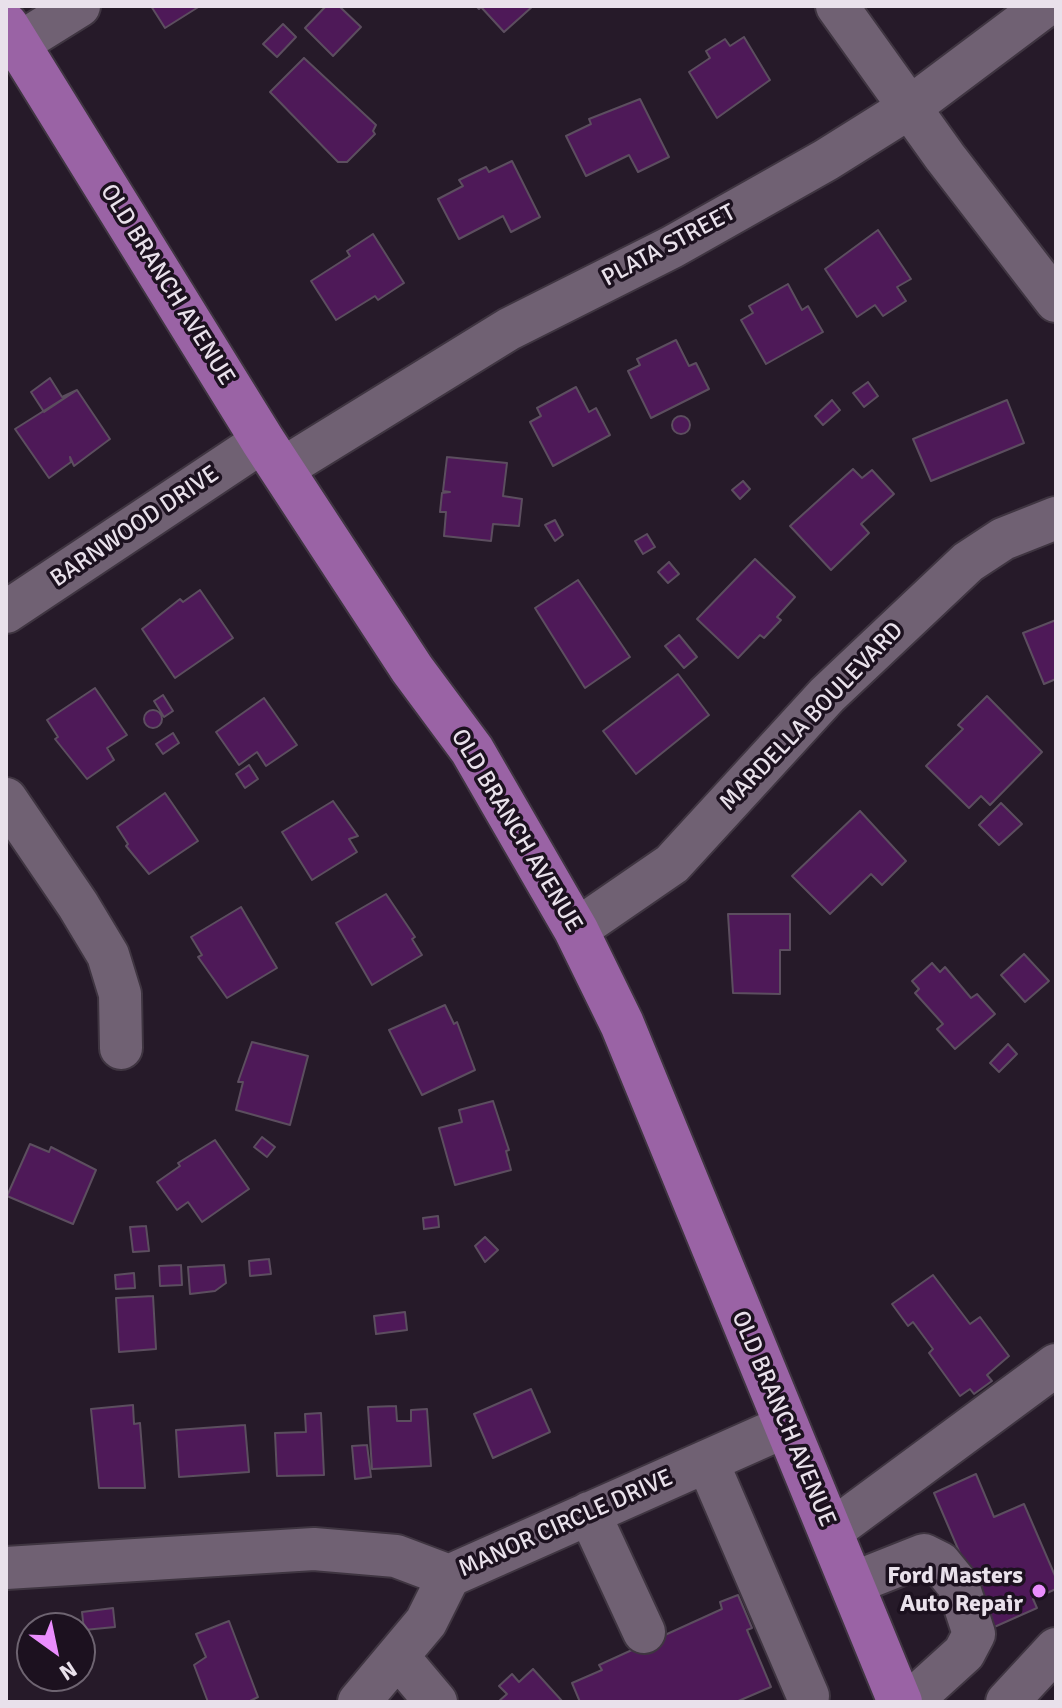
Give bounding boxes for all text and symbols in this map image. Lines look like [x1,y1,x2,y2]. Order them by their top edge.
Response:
street label: OLD BRANCH AVENUE [93,179,241,391]
street label: PLATA STREET [597,199,741,293]
street label: BARNWOOD DRIVE [45,460,225,594]
street label: MARDELLA BOULEVARD [714,617,910,817]
street label: OLD BRANCH AVENUE [444,724,588,938]
street label: OLD BRANCH AVENUE [725,1307,841,1531]
street label: MANOR CIRCLE DRIVE [454,1464,678,1584]
place label: Ford Masters Auto Repair [887,1563,1023,1619]
marker: Ford Masters Auto Repair [1030,1582,1048,1600]
north arrow [16,1612,96,1692]
text: N [54,1655,82,1686]

